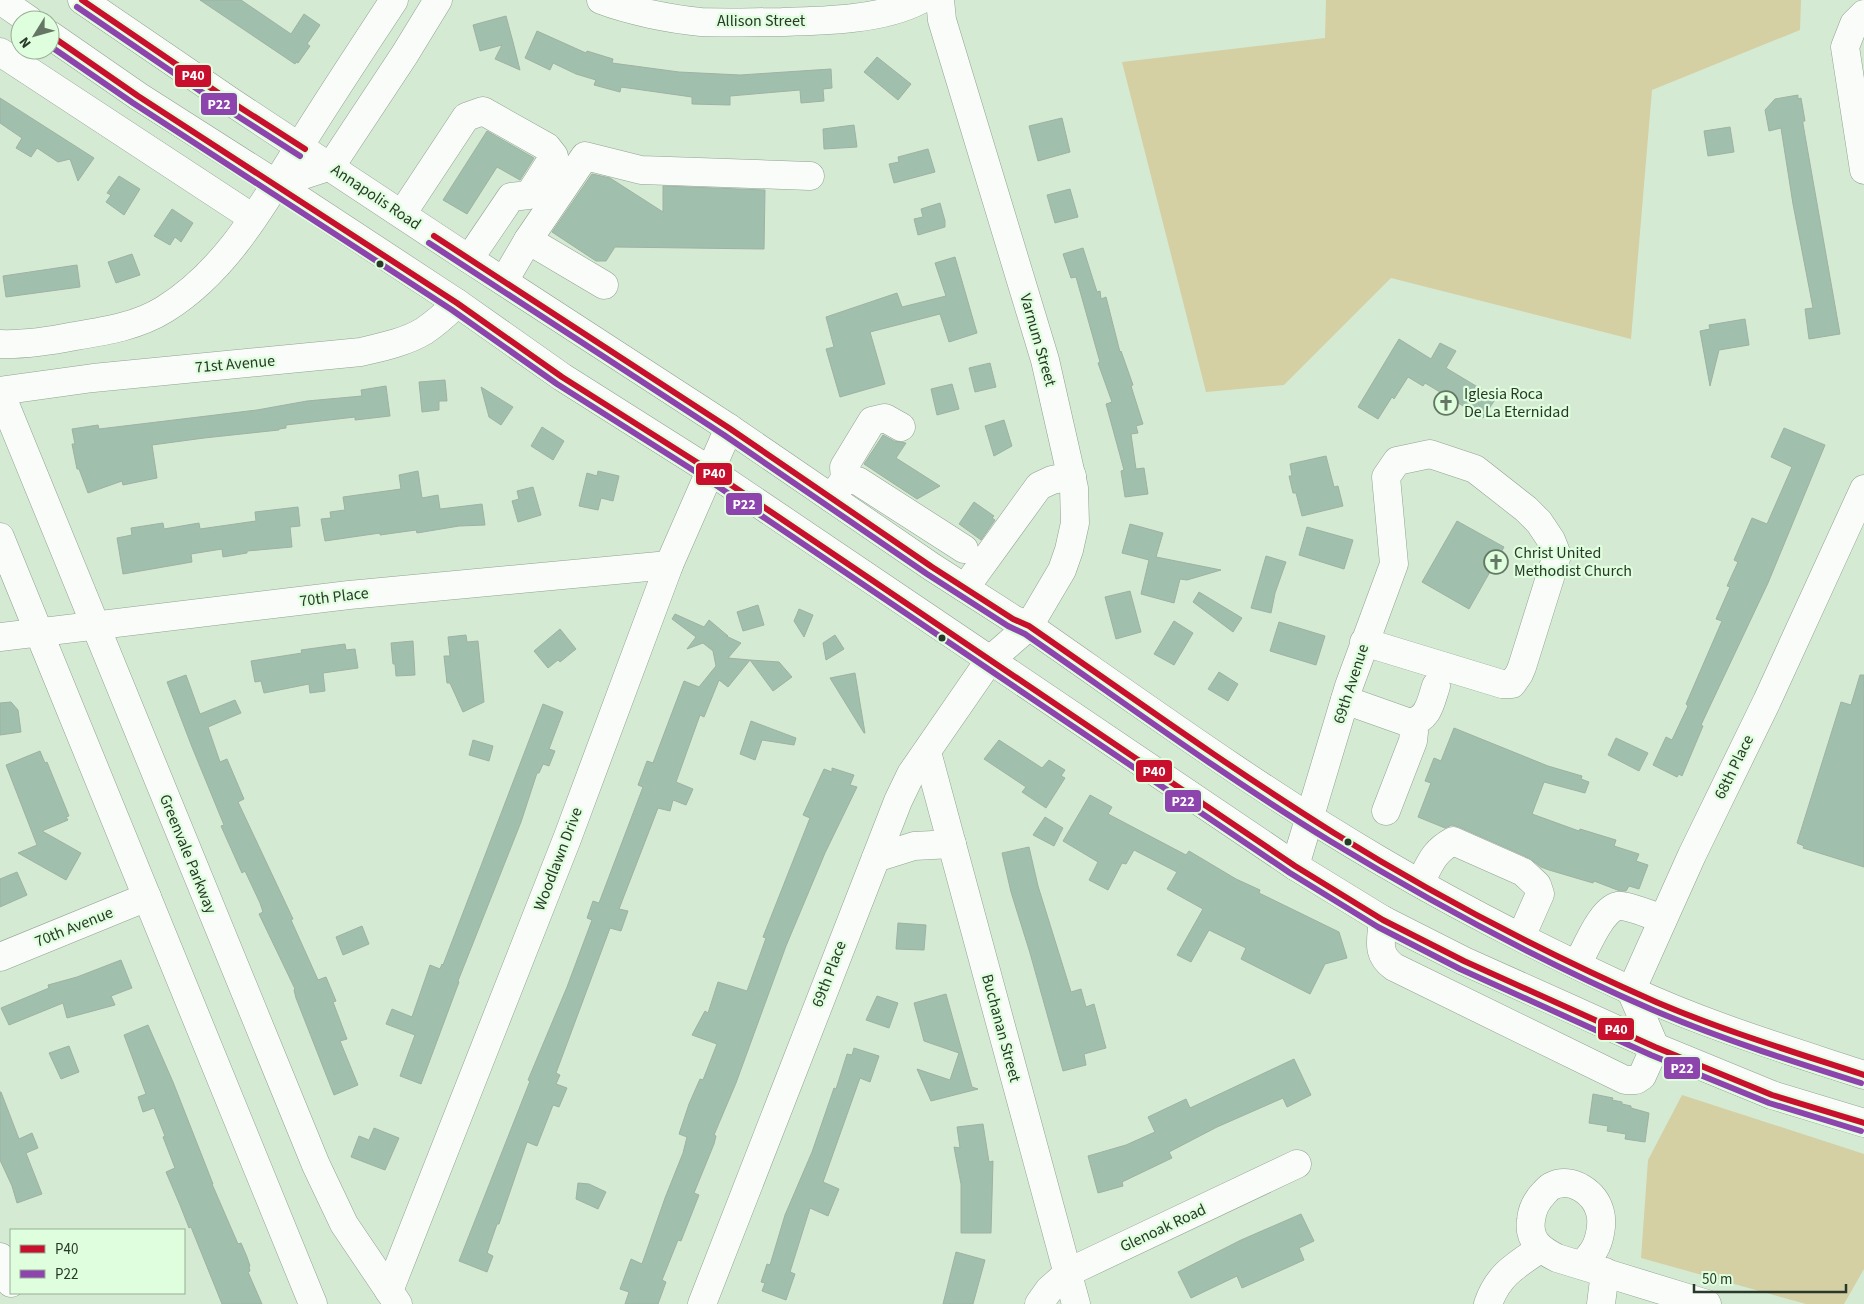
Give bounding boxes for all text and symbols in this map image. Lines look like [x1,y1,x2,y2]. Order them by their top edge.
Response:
north arrow [10,10,60,60]
street label: Allison Street [717,10,806,32]
text: N [15,32,36,52]
line badge: P40 [174,64,212,88]
text: P40 [181,66,205,86]
line badge: P22 [200,92,238,116]
text: P22 [207,95,231,115]
street label: Annapolis Road [327,159,425,235]
unlabelled marker [375,259,385,269]
street label: Varnum Street [1014,291,1062,389]
street label: 71st Avenue [194,350,276,378]
place label: Iglesia Roca De La Eternidad [1464,383,1569,423]
church icon: Iglesia Roca De La Eternidad [1433,390,1459,416]
line badge: P40 [695,462,733,486]
text: P40 [702,464,726,484]
line badge: P22 [725,492,763,516]
text: P22 [732,495,756,515]
place label: Christ United Methodist Church [1514,542,1632,582]
church icon: Christ United Methodist Church [1483,549,1509,575]
street label: 70th Place [298,582,370,612]
unlabelled marker [937,633,947,643]
street label: 69th Avenue [1328,641,1374,727]
street label: 68th Place [1709,731,1759,803]
line badge: P40 [1135,759,1173,783]
text: P40 [1142,762,1166,782]
line badge: P22 [1164,789,1202,813]
street label: Greenvale Parkway [154,791,222,918]
text: P22 [1171,792,1195,812]
street label: Woodlawn Drive [528,804,588,914]
unlabelled marker [1343,837,1353,847]
street label: 70th Avenue [32,901,116,953]
street label: 69th Place [806,938,852,1010]
street label: Buchanan Street [976,972,1026,1085]
line badge: P40 [1597,1017,1635,1041]
text: P40 [1604,1020,1628,1040]
line badge: P22 [1663,1056,1701,1080]
text: P22 [1670,1059,1694,1079]
street label: Glenoak Road [1116,1198,1210,1258]
legend [10,1229,185,1294]
text: P40 [55,1239,78,1260]
scale bar [1694,1262,1846,1294]
text: P22 [55,1264,78,1285]
text: 50 m [1702,1269,1732,1290]

